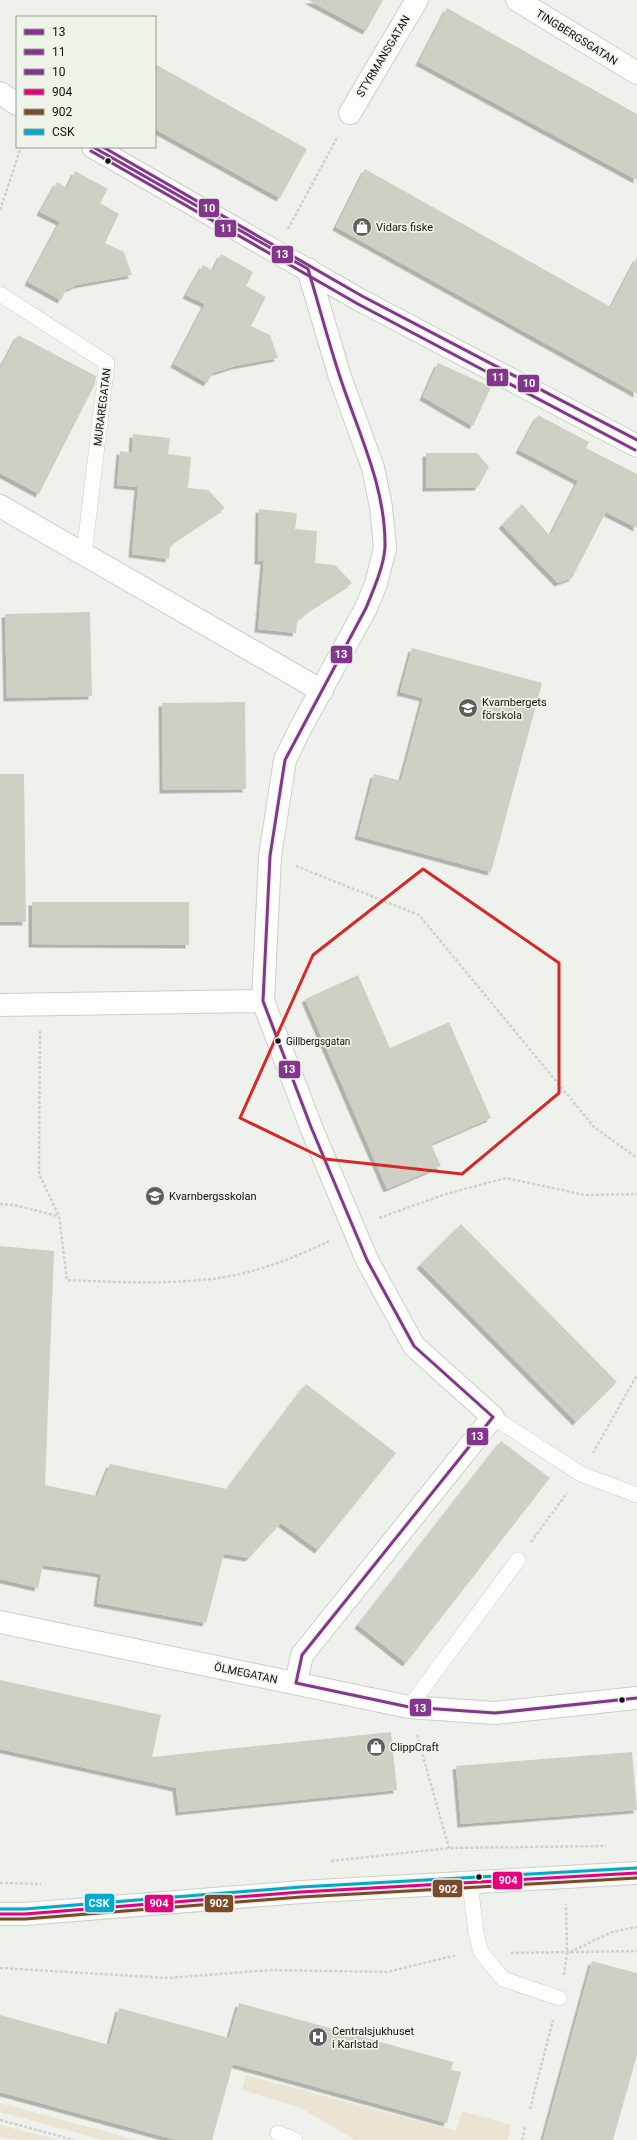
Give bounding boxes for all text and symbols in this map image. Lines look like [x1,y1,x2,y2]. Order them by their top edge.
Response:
street label: TINGBERGSGATAN [533,7,620,68]
street label: STYRMANSGATAN [354,13,413,99]
legend [16,16,156,148]
text: 13 [52,25,66,39]
text: 11 [52,45,66,59]
text: 10 [52,65,66,79]
text: 904 [52,85,72,99]
text: 902 [52,105,72,119]
text: CSK [52,125,75,139]
unlabelled marker [103,156,113,166]
line badge: 10 [198,198,220,218]
text: 10 [203,202,215,215]
shop icon: Vidars fiske [351,216,373,238]
line badge: 11 [214,219,237,238]
place label: Vidars fiske [376,221,433,234]
text: 11 [220,222,232,235]
line badge: 13 [271,245,294,264]
text: 13 [276,248,288,261]
street label: MURAREGATAN [91,367,114,447]
line badge: 11 [486,368,509,387]
text: 11 [492,371,504,384]
line badge: 10 [517,374,540,393]
text: 10 [523,377,535,390]
line badge: 13 [330,645,353,664]
text: 13 [335,648,347,661]
place label: Kvarnbergets förskola [482,696,547,722]
school or university icon: Kvarnbergets förskola [457,697,479,719]
marker: Gillbergsgatan [273,1036,283,1046]
place label: Gillbergsgatan [286,1036,350,1047]
line badge: 13 [278,1060,301,1079]
text: 13 [283,1063,295,1076]
school or university icon: Kvarnbergsskolan [144,1185,166,1207]
place label: Kvarnbergsskolan [169,1190,256,1203]
line badge: 13 [466,1427,489,1446]
text: 13 [471,1430,483,1443]
street label: ÖLMEGATAN [213,1660,279,1687]
unlabelled marker [617,1695,627,1705]
line badge: 13 [409,1698,432,1717]
text: 13 [414,1702,426,1715]
shop icon: ClippCraft [365,1736,387,1758]
place label: ClippCraft [390,1741,439,1754]
line badge: 904 [492,1871,523,1890]
unlabelled marker [474,1872,484,1882]
text: 904 [499,1874,518,1887]
line badge: 902 [432,1879,463,1898]
text: 902 [439,1883,457,1896]
line badge: CSK [84,1893,115,1913]
line badge: 904 [144,1894,174,1913]
line badge: 902 [204,1894,234,1913]
text: CSK [89,1897,110,1910]
text: 904 [150,1897,169,1910]
text: 902 [210,1897,228,1910]
place label: Centralsjukhuset i Karlstad [332,2025,414,2051]
hospital icon: Centralsjukhuset i Karlstad [307,2026,329,2048]

